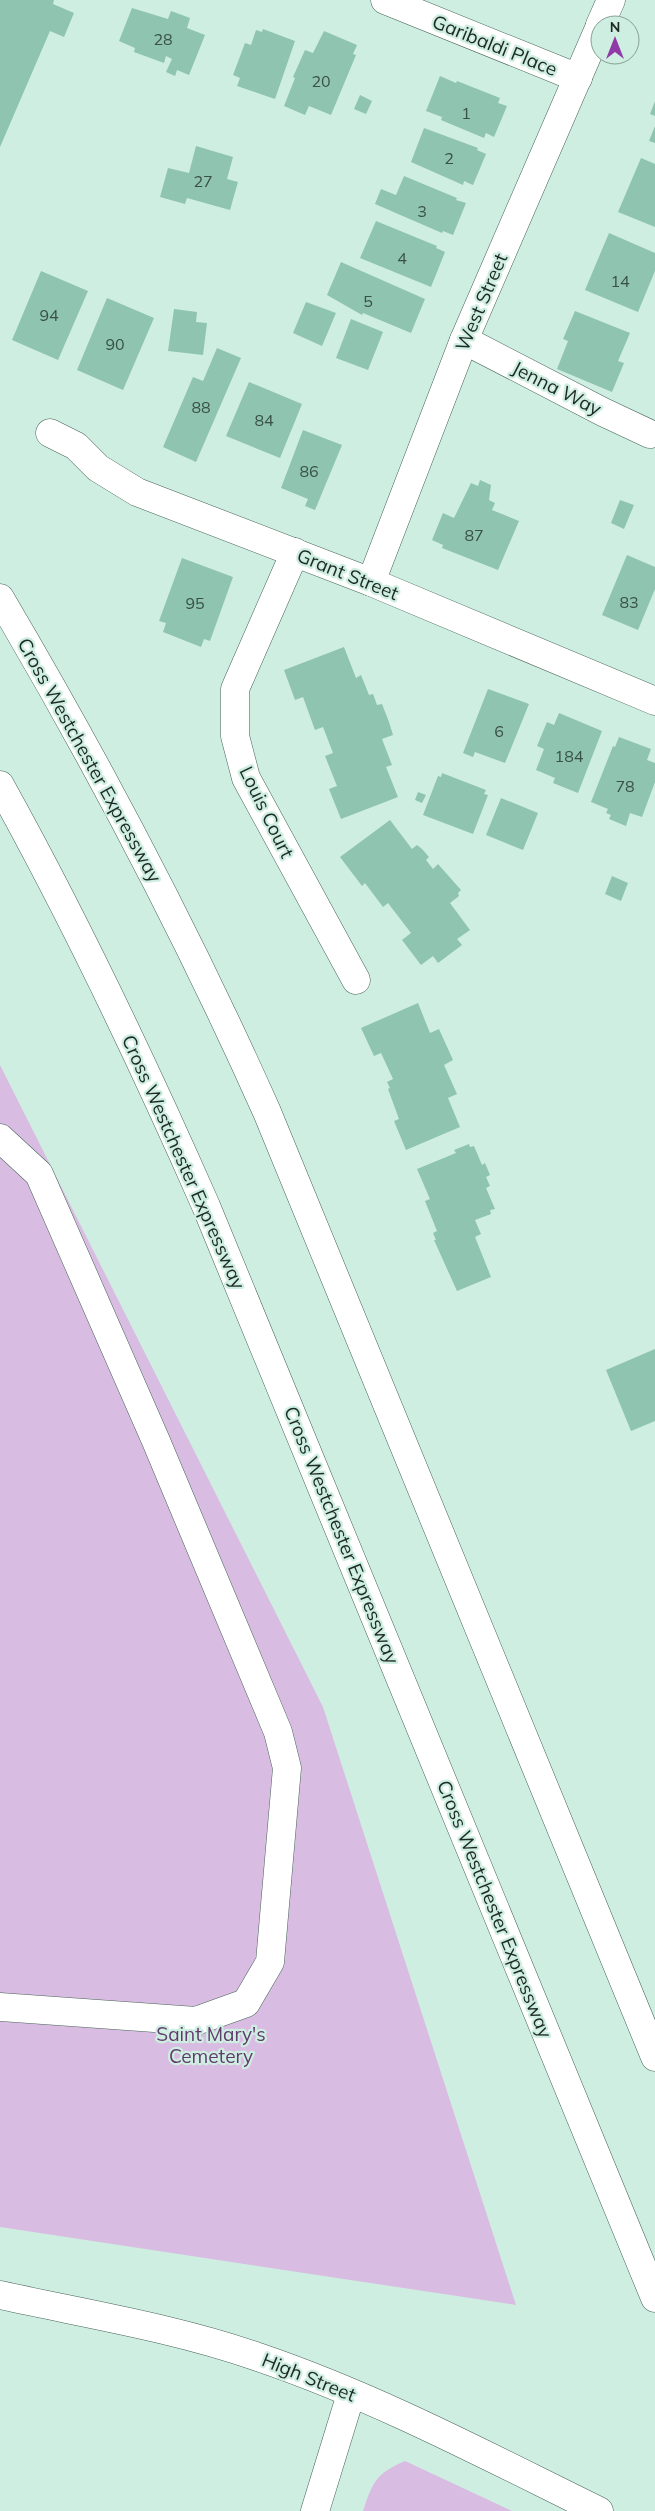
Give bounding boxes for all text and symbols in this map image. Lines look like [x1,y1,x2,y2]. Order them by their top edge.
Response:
street label: Garibaldi Place [429,9,561,81]
north arrow [590,15,640,65]
text: N [610,18,620,36]
house number: 28 [153,29,173,49]
house number: 20 [311,71,331,91]
house number: 1 [461,103,471,123]
house number: 2 [444,148,454,168]
house number: 27 [193,171,213,191]
house number: 3 [417,201,427,221]
house number: 4 [397,248,407,268]
street label: West Street [450,249,512,354]
house number: 14 [610,271,630,291]
house number: 5 [363,291,373,311]
house number: 94 [39,305,59,325]
house number: 90 [105,334,125,354]
street label: Jenna Way [508,355,606,421]
house number: 88 [191,397,211,417]
house number: 84 [254,410,274,430]
house number: 86 [299,461,319,481]
house number: 87 [464,525,484,545]
street label: Grant Street [294,543,403,605]
house number: 83 [619,592,639,612]
house number: 95 [185,593,205,613]
street label: Cross Westchester Expressway [13,634,167,886]
house number: 6 [494,721,504,741]
house number: 184 [555,746,584,766]
street label: Louis Court [234,762,300,862]
house number: 78 [615,776,635,796]
street label: Cross Westchester Expressway [117,1031,251,1293]
street label: Cross Westchester Expressway [279,1403,405,1667]
street label: Cross Westchester Expressway [432,1777,558,2041]
park label: Saint Mary's Cemetery [156,2022,266,2068]
street label: High Street [259,2347,360,2407]

